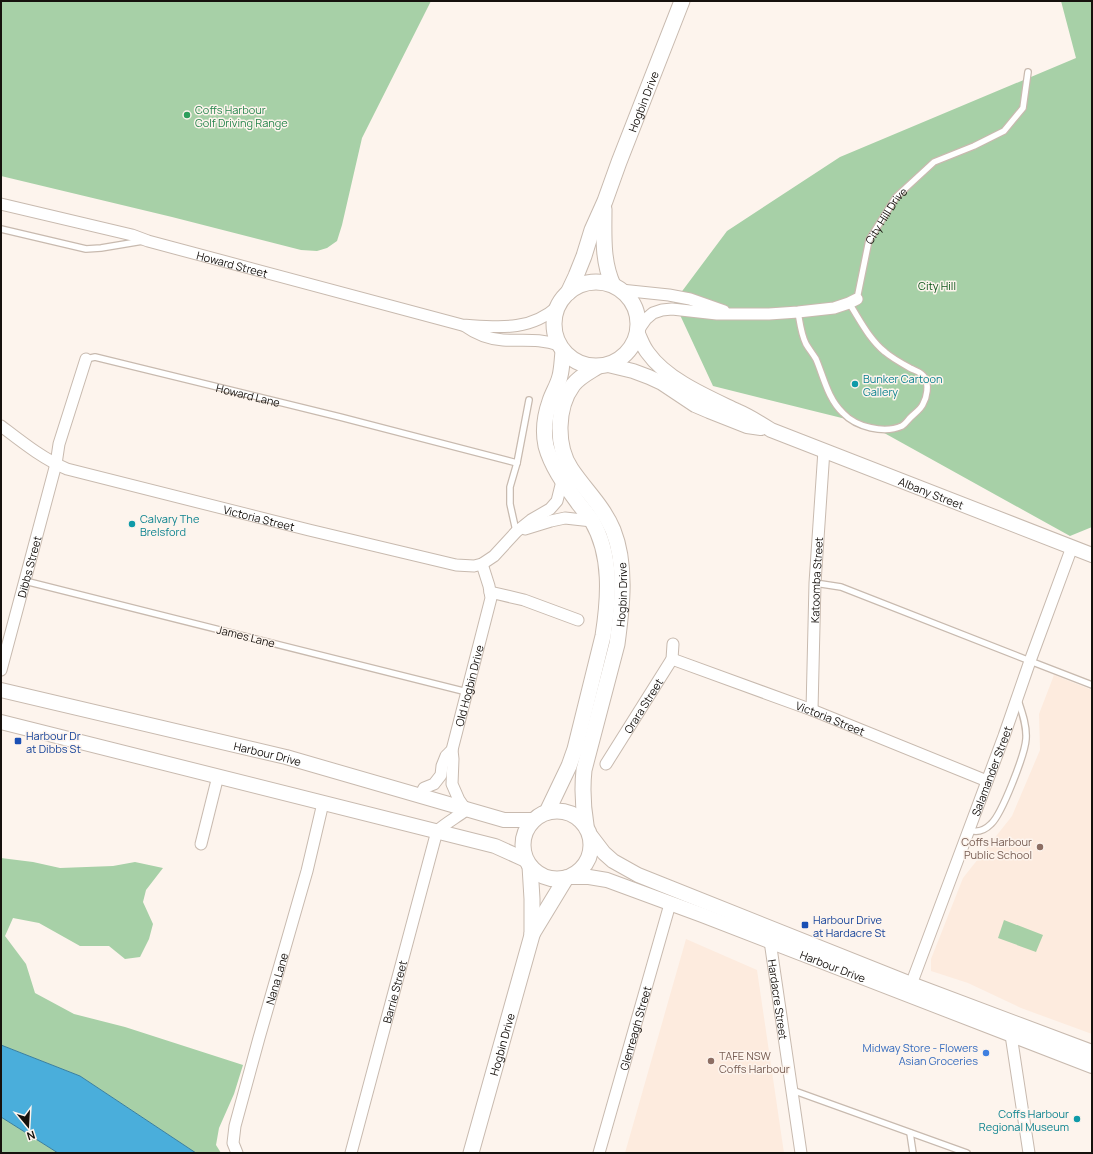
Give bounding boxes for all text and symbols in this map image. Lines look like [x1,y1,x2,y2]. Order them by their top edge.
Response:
street label: Hogbin Drive [624,68,662,134]
place label: Coffs Harbour Golf Driving Range [195,102,288,130]
marker: Coffs Harbour Golf Driving Range [182,110,192,120]
street label: City Hill Drive [861,183,910,247]
street label: Howard Street [195,247,270,280]
park label: City Hill [918,278,956,293]
place label: Bunker Cartoon Gallery [863,371,942,399]
street label: Howard Lane [215,379,282,410]
marker: Bunker Cartoon Gallery [850,379,860,389]
street label: Albany Street [897,473,966,512]
street label: Victoria Street [222,501,296,534]
place label: Calvary The Brelsford [140,511,200,539]
marker: Calvary The Brelsford [127,519,137,529]
street label: Dibbs Street [13,534,44,599]
street label: Katoomba Street [807,536,826,623]
street label: Hogbin Drive [612,561,630,628]
street label: James Lane [215,622,277,651]
street label: Old Hogbin Drive [451,643,486,728]
street label: Orara Street [620,675,666,736]
street label: Victoria Street [794,697,867,738]
street label: Salamander Street [967,724,1014,818]
place label: Harbour Dr at Dibbs St [26,728,81,756]
marker: Harbour Dr at Dibbs St [13,736,23,746]
street label: Harbour Drive [232,737,304,769]
place label: Coffs Harbour Public School [961,834,1032,862]
marker: Coffs Harbour Public School [1035,842,1045,852]
place label: Harbour Drive at Hardacre St [813,912,886,940]
marker: Harbour Drive at Hardacre St [800,920,810,930]
street label: Harbour Drive [798,946,868,985]
street label: Nana Lane [262,950,291,1006]
street label: Hardacre Street [765,958,792,1041]
street label: Barrie Street [379,959,410,1025]
street label: Glenreagh Street [615,984,654,1072]
street label: Hogbin Drive [486,1011,517,1077]
place label: Midway Store - Flowers Asian Groceries [862,1040,978,1068]
place label: TAFE NSW Coffs Harbour [719,1048,790,1076]
marker: Midway Store - Flowers Asian Groceries [981,1048,991,1058]
marker: TAFE NSW Coffs Harbour [706,1056,716,1066]
north arrow [8,1106,48,1146]
place label: Coffs Harbour Regional Museum [979,1106,1069,1134]
marker: Coffs Harbour Regional Museum [1072,1114,1082,1124]
text: N [25,1128,37,1144]

